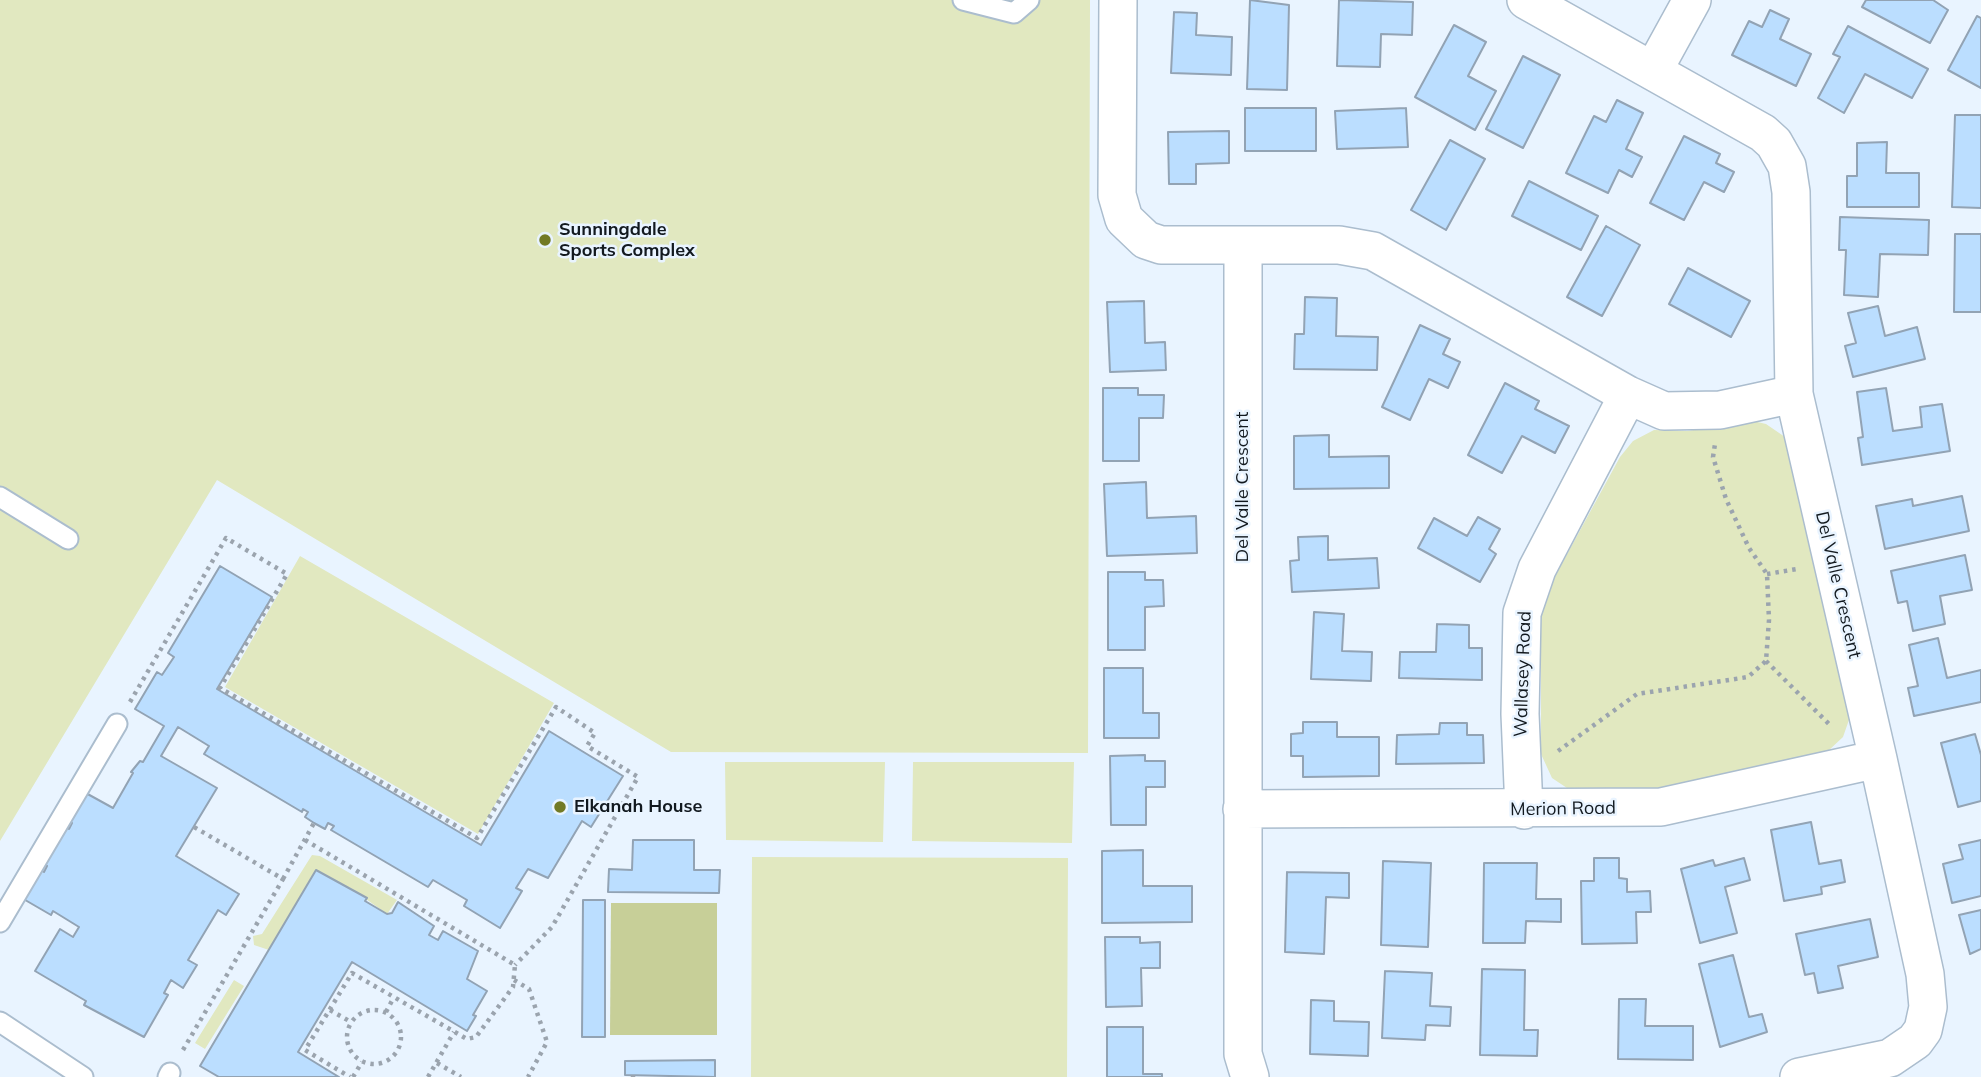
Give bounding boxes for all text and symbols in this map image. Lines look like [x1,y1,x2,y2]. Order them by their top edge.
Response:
place label: Sunningdale Sports Complex [559,219,695,262]
marker: Sunningdale Sports Complex [537,232,553,248]
street label: Del Valle Crescent [1232,412,1254,562]
street label: Del Valle Crescent [1811,509,1865,661]
street label: Wallasey Road [1510,611,1536,737]
place label: Elkanah House [574,796,702,818]
street label: Merion Road [1510,797,1616,821]
marker: Elkanah House [552,799,568,815]

